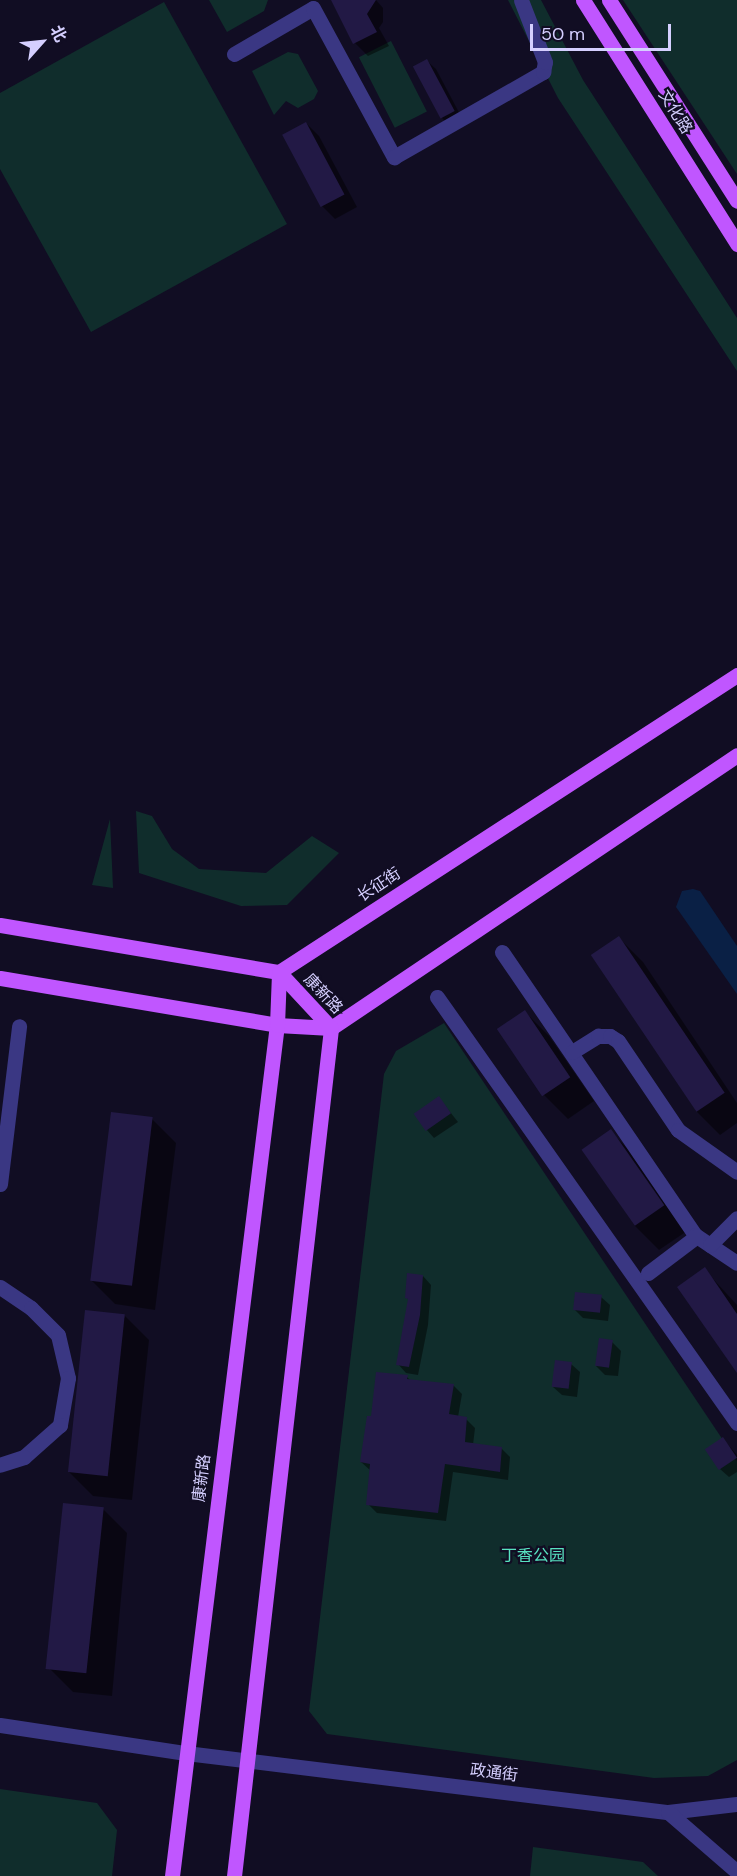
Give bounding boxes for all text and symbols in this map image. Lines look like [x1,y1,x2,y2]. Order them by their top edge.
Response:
north arrow [12,12,72,72]
scale bar [533,12,674,50]
text: 北 [45,22,71,45]
text: 50 m [541,22,585,46]
street label: 文化路 [654,87,696,137]
street label: 长征街 [354,864,404,906]
street label: 康新路 [300,970,346,1018]
street label: 康新路 [190,1453,214,1503]
park label: 丁香公园 [501,1546,565,1566]
street label: 政通街 [469,1761,519,1785]

